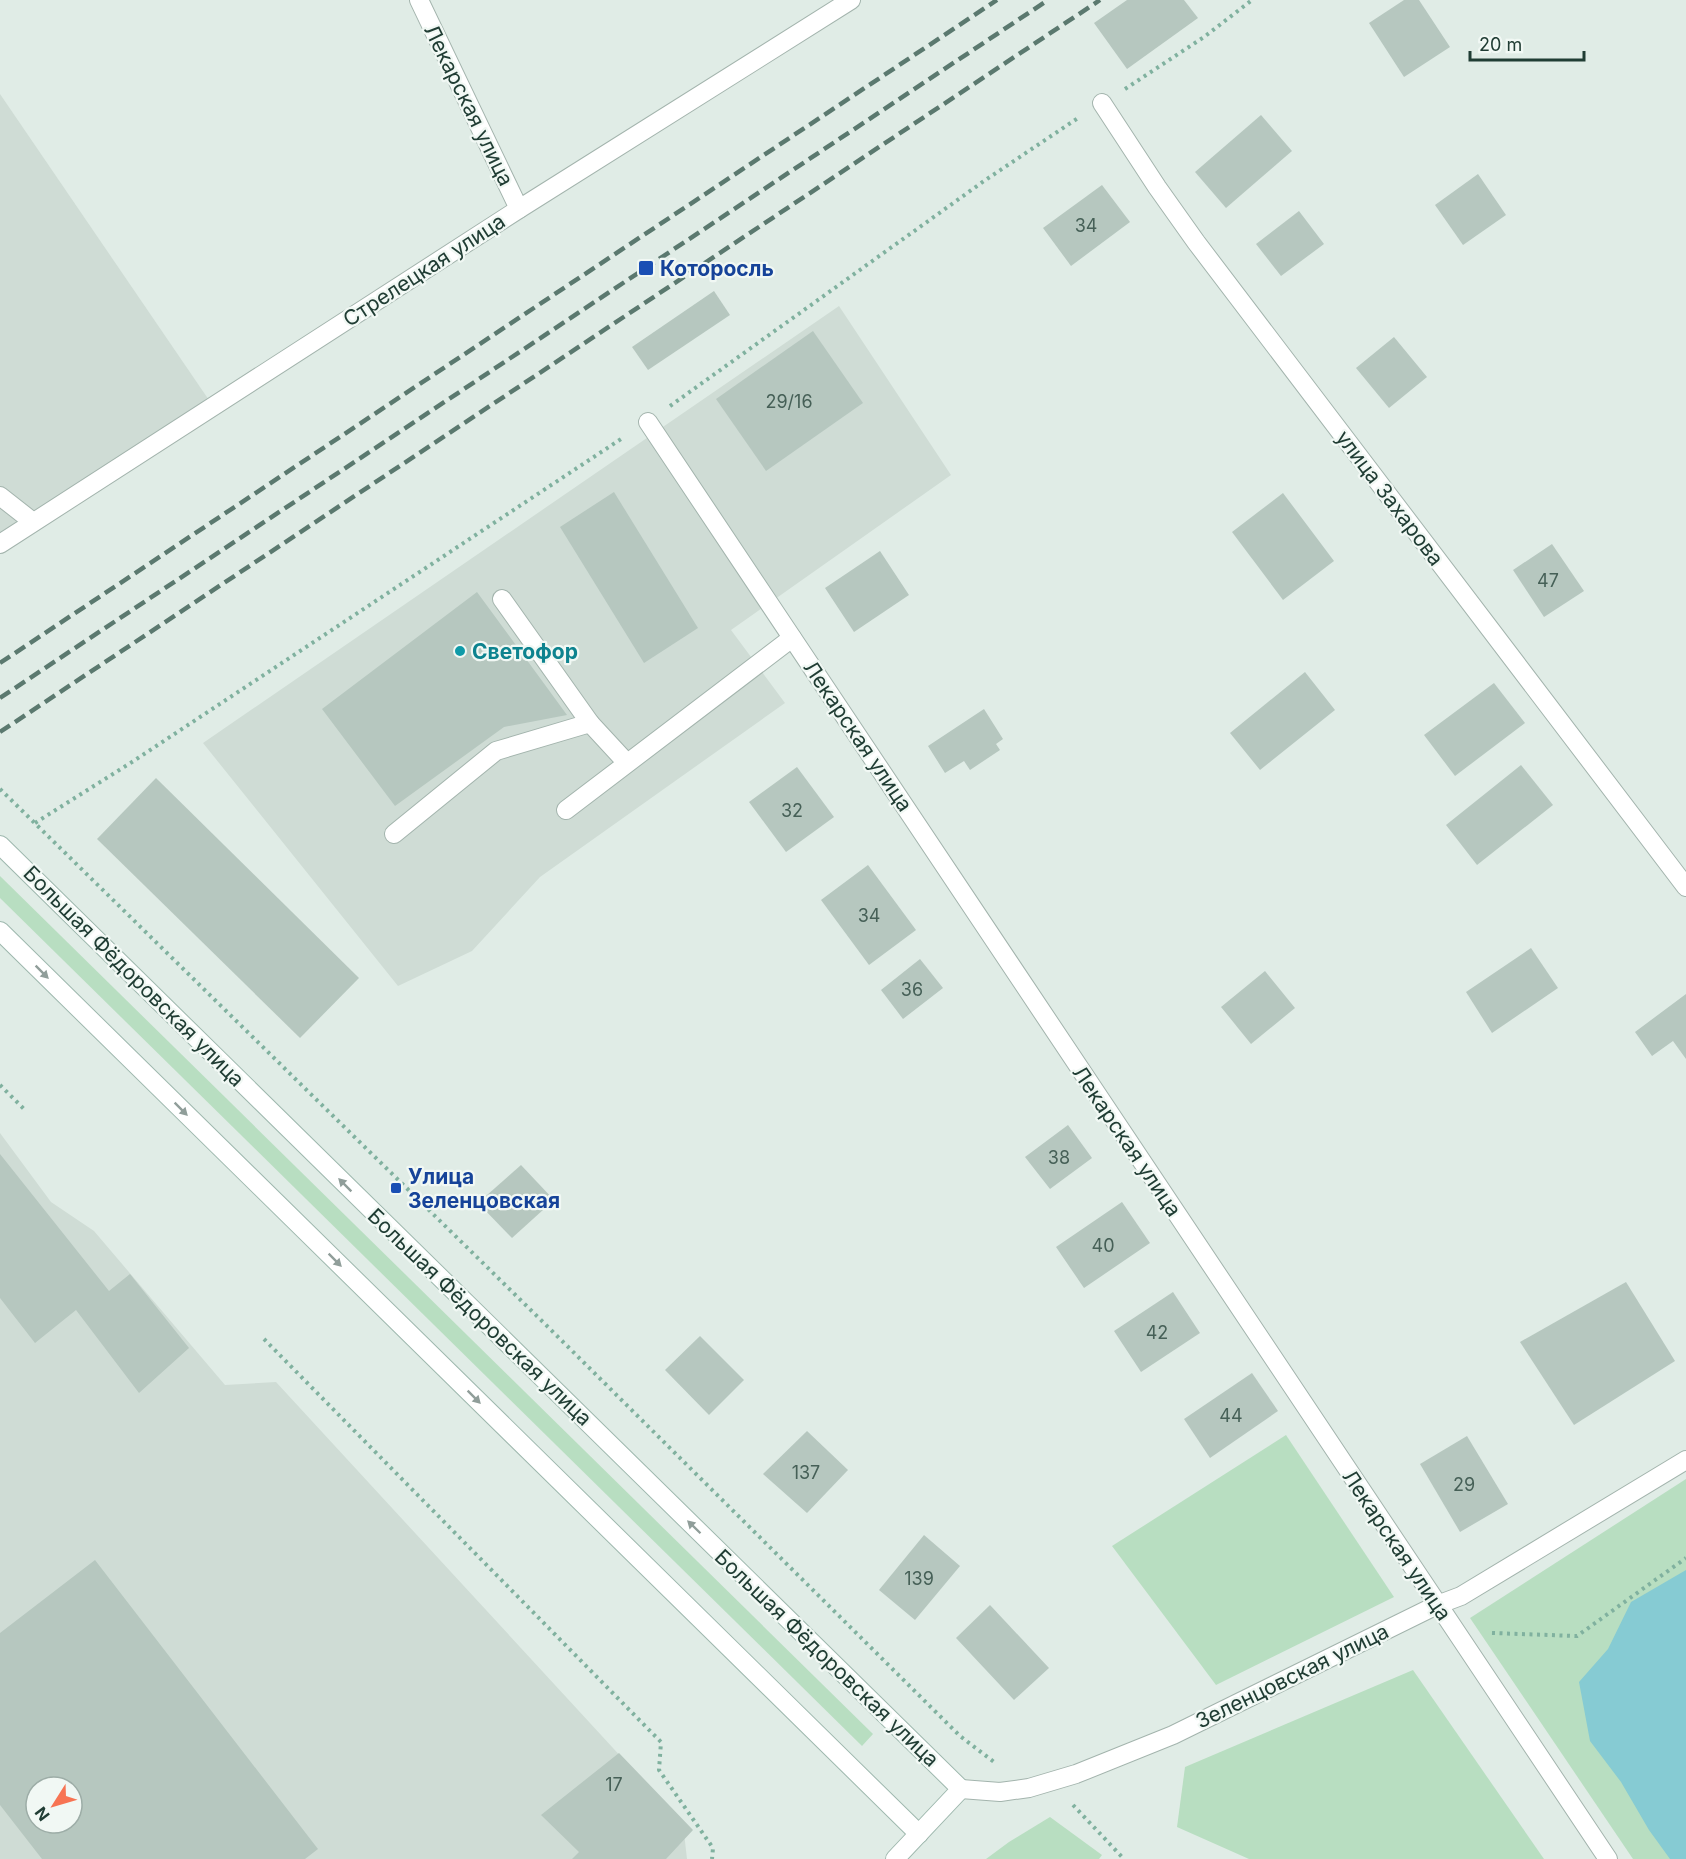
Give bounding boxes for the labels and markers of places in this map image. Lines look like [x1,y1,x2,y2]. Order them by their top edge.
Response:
place label: Которосль [660,256,774,281]
marker: Которосль [637,259,655,277]
place label: Светофор [472,639,578,664]
marker: Светофор [453,644,467,658]
place label: Улица Зеленцовская [408,1164,560,1213]
marker: Улица Зеленцовская [389,1181,403,1195]

